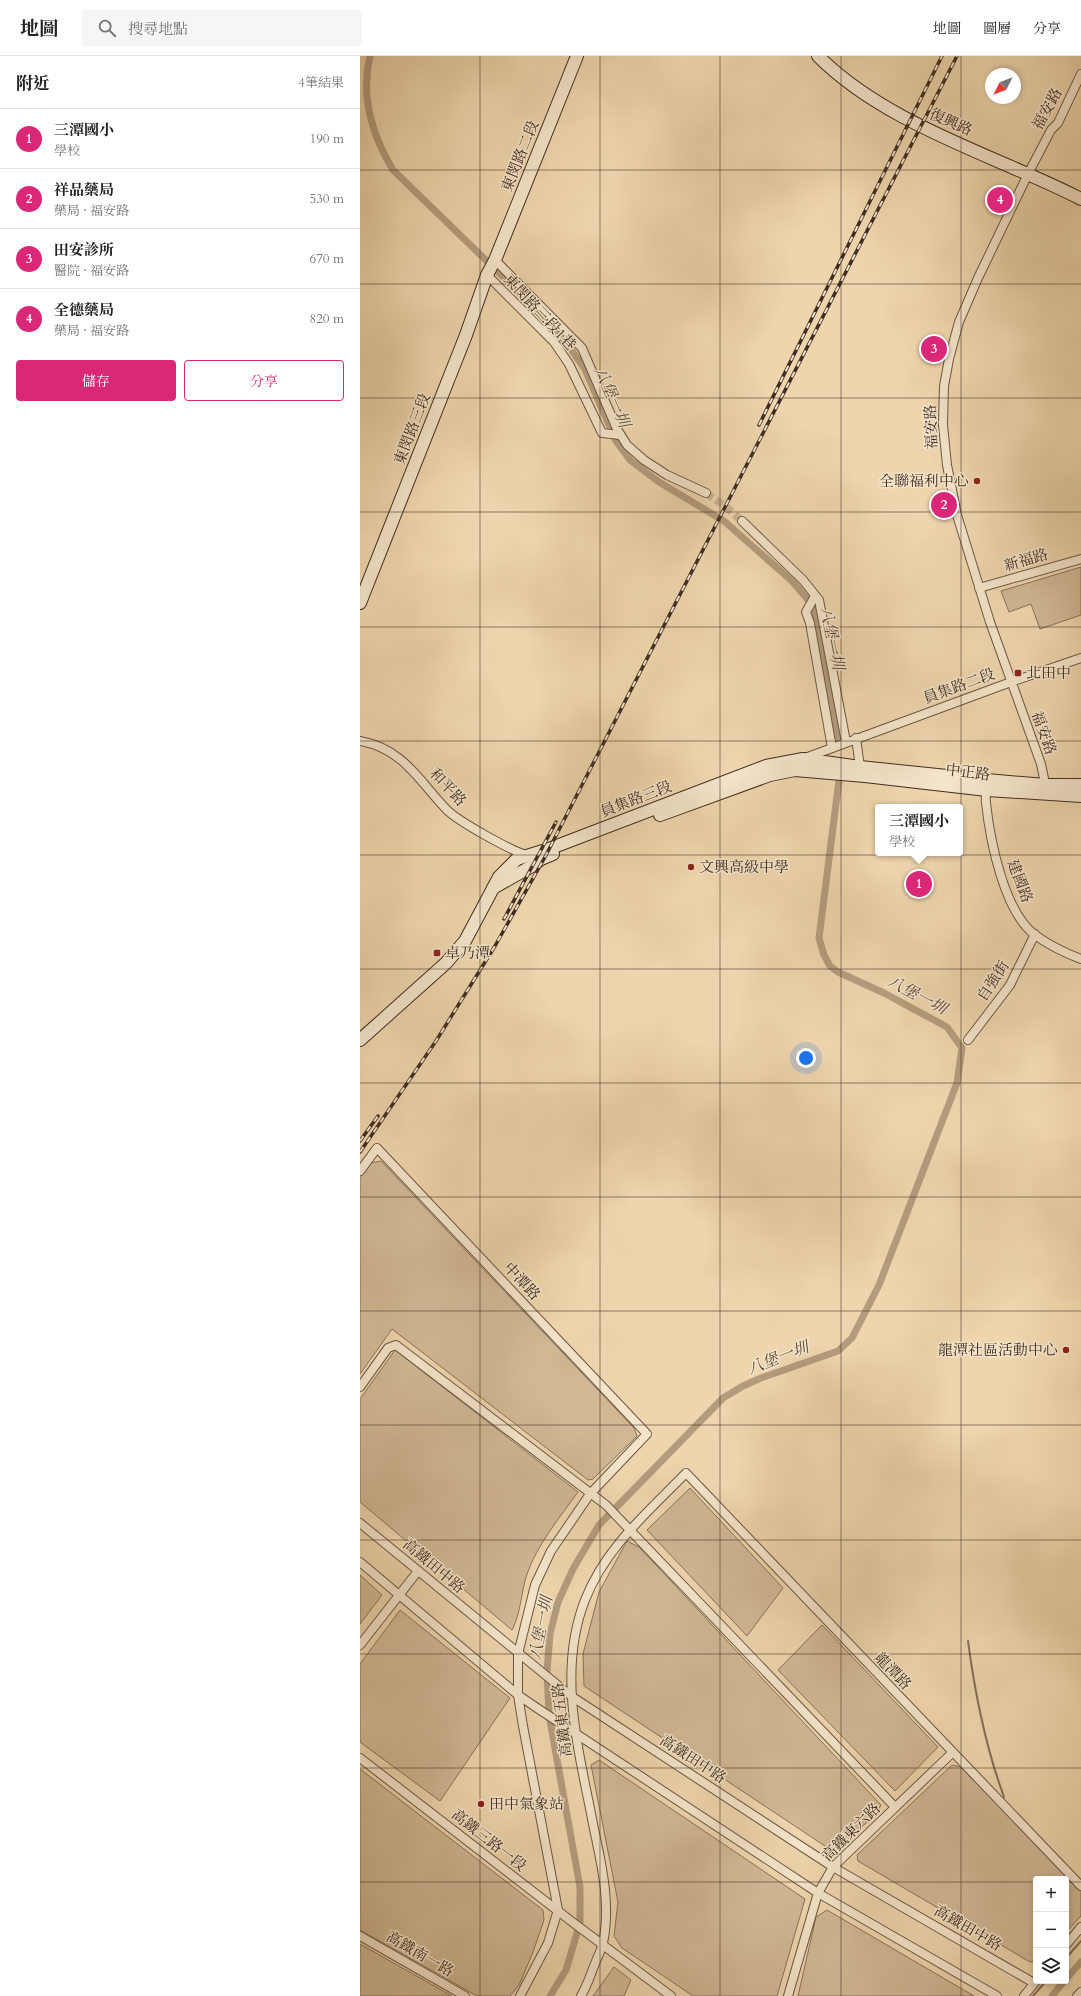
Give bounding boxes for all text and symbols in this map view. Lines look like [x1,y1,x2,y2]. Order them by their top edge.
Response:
search box [82,10,362,46]
text: 地圖 [20,16,58,42]
icon: search [96,17,118,39]
text: 搜尋地點 [128,19,188,39]
text: 地圖 [933,19,961,38]
text: 圖層 [983,19,1011,38]
text: 分享 [1033,19,1061,38]
north arrow [985,68,1021,104]
text: 附近 [16,72,50,95]
text: 4筆結果 [298,74,344,92]
street label: 福安路 [1027,84,1067,134]
street label: 復興路 [926,104,976,140]
street label: 東閔路二段 [497,117,543,195]
text: 三潭國小 [54,120,114,140]
text: 1 [26,130,32,148]
text: 190 m [310,130,344,148]
text: 學校 [54,142,80,160]
text: 祥品藥局 [54,180,114,200]
pin: 4 [987,185,1013,215]
text: 2 [26,190,32,208]
text: 530 m [310,190,344,208]
text: 藥局 · 福安路 [54,202,129,220]
text: 田安診所 [54,240,114,260]
text: 3 [26,250,32,268]
text: 670 m [310,250,344,268]
text: 醫院 · 福安路 [54,262,129,280]
street label: 東閔路三段1巷 [499,269,581,355]
text: 全德藥局 [54,300,114,320]
text: 4 [26,310,32,328]
text: 820 m [310,310,344,328]
text: 藥局 · 福安路 [54,322,129,340]
pin: 3 [921,334,947,364]
button: 儲存 [16,360,176,401]
button: 分享 [184,360,344,401]
water label: 八堡一圳 [589,363,636,433]
street label: 東閔路三段 [389,390,435,468]
street label: 福安路 [920,404,942,450]
place label: 全聯福利中心 [879,471,969,491]
marker: 全聯福利中心 [972,476,982,486]
pin: 2 [931,490,957,520]
street label: 新福路 [1002,544,1050,576]
water label: 八堡一圳 [815,604,850,675]
place label: 北田中 [1026,663,1071,683]
street label: 員集路二段 [920,664,998,708]
marker: 北田中 [1013,668,1023,678]
street label: 福安路 [1027,708,1061,758]
street label: 中正路 [944,759,992,785]
street label: 和平路 [425,764,471,810]
street label: 員集路三段 [597,776,675,822]
popup [875,804,963,856]
text: 三潭國小 [889,811,949,831]
text: 學校 [889,833,915,851]
street label: 建國路 [1003,856,1037,906]
place label: 文興高級中學 [699,857,789,877]
marker: 文興高級中學 [686,862,696,872]
pin: 1 [906,869,932,899]
place label: 卓乃潭 [445,943,490,963]
marker: 卓乃潭 [432,948,442,958]
street label: 自強街 [972,957,1014,1005]
water label: 八堡一圳 [884,970,953,1021]
your location [796,1048,816,1068]
street label: 中潭路 [499,1258,545,1304]
water label: 八堡一圳 [744,1335,815,1380]
place label: 龍潭社區活動中心 [938,1340,1058,1360]
marker: 龍潭社區活動中心 [1061,1345,1071,1355]
street label: 高鐵田中路 [399,1534,469,1598]
water label: 八堡一圳 [524,1592,558,1662]
street label: 龍潭路 [870,1648,916,1694]
street label: 高鐵東五路 [548,1682,576,1758]
street label: 高鐵田中路 [656,1730,730,1788]
place label: 田中氣象站 [489,1794,564,1814]
street label: 高鐵東六路 [817,1798,885,1866]
marker: 田中氣象站 [476,1799,486,1809]
street label: 高鐵三路一段 [447,1804,531,1876]
map controls [1033,1876,1069,1984]
button: + [1033,1876,1069,1912]
street label: 高鐵田中路 [931,1901,1005,1955]
button: − [1033,1912,1069,1948]
street label: 高鐵南一路 [383,1927,457,1981]
button: layers [1033,1948,1069,1984]

